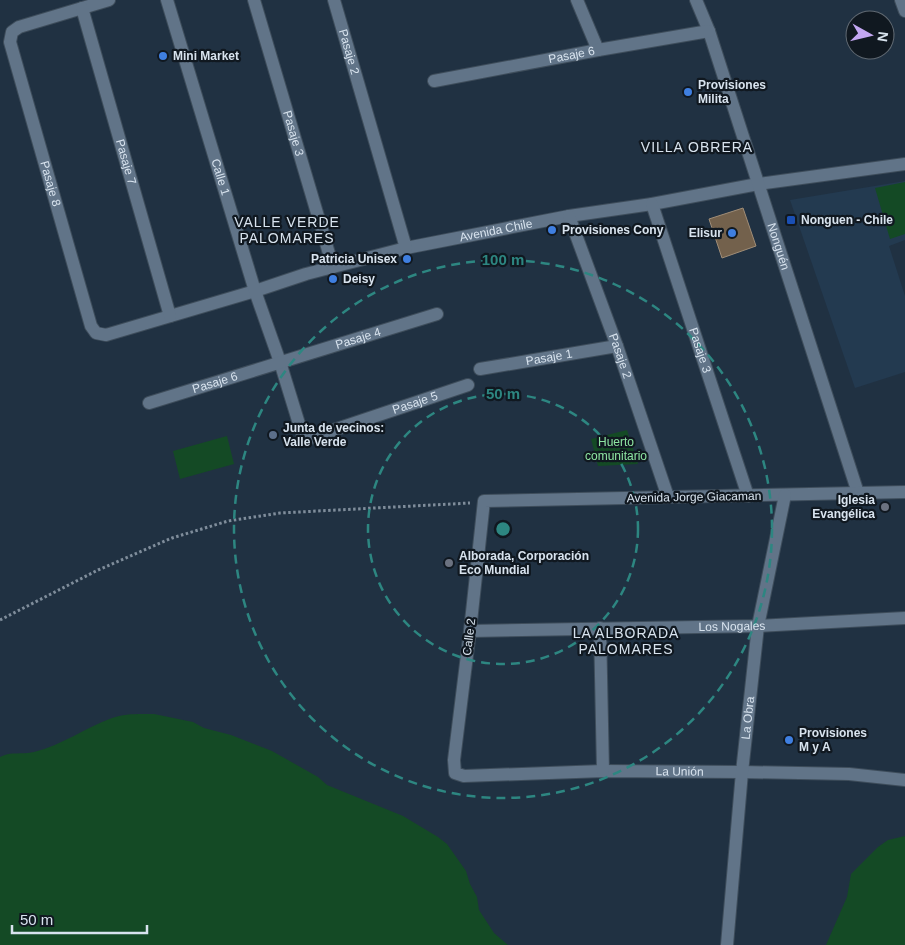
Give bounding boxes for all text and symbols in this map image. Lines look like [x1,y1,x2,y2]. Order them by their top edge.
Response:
north arrow [845,10,895,60]
street label: Pasaje 2 [336,27,362,77]
text: N [874,31,892,43]
street label: Pasaje 6 [547,44,596,66]
place label: Mini Market [173,49,239,63]
marker: Mini Market [157,50,169,62]
place label: Provisiones Milita [698,78,766,106]
marker: Provisiones Milita [682,86,694,98]
street label: Pasaje 3 [280,109,307,158]
street label: Pasaje 7 [113,137,139,187]
district label: VILLA OBRERA [641,139,753,155]
street label: Calle 1 [208,157,233,197]
street label: Pasaje 8 [37,159,64,208]
place label: Nonguen - Chile [801,213,893,227]
district label: VALLE VERDE PALOMARES [234,214,340,246]
marker: Nonguen - Chile [785,214,797,226]
street label: Avenida Chile [458,216,534,244]
street label: Nonguén [764,221,793,272]
place label: Provisiones Cony [562,223,664,237]
marker: Provisiones Cony [546,224,558,236]
place label: Elisur [689,226,722,240]
marker: Elisur [726,227,738,239]
text: 100 m [482,251,524,268]
place label: Patricia Unisex [311,252,397,266]
marker: Patricia Unisex [401,253,413,265]
place label: Deisy [343,272,375,286]
marker: Deisy [327,273,339,285]
street label: Pasaje 4 [334,325,383,352]
street label: Pasaje 3 [686,326,714,375]
street label: Pasaje 2 [606,331,635,381]
street label: Pasaje 1 [525,347,574,368]
street label: Pasaje 6 [191,369,240,396]
text: 50 m [486,385,520,402]
street label: Pasaje 5 [391,389,440,417]
place label: Junta de vecinos: Valle Verde [283,421,384,449]
marker: Junta de vecinos: Valle Verde [267,429,279,441]
park label: Huerto comunitario [585,435,647,463]
street label: Avenida Jorge Giacaman [627,489,761,505]
place label: Iglesia Evangélica [812,493,875,521]
marker: Iglesia Evangélica [879,501,891,513]
centre of rings [494,520,512,538]
place label: Alborada, Corporación Eco Mundial [459,549,589,577]
marker: Alborada, Corporación Eco Mundial [443,557,455,569]
street label: Calle 2 [460,617,478,656]
street label: Los Nogales [698,619,766,634]
district label: LA ALBORADA PALOMARES [573,625,679,657]
street label: La Obra [739,695,757,740]
place label: Provisiones M y A [799,726,867,754]
marker: Provisiones M y A [783,734,795,746]
street label: La Unión [655,764,704,779]
scale bar [12,902,148,934]
text: 50 m [20,911,53,928]

